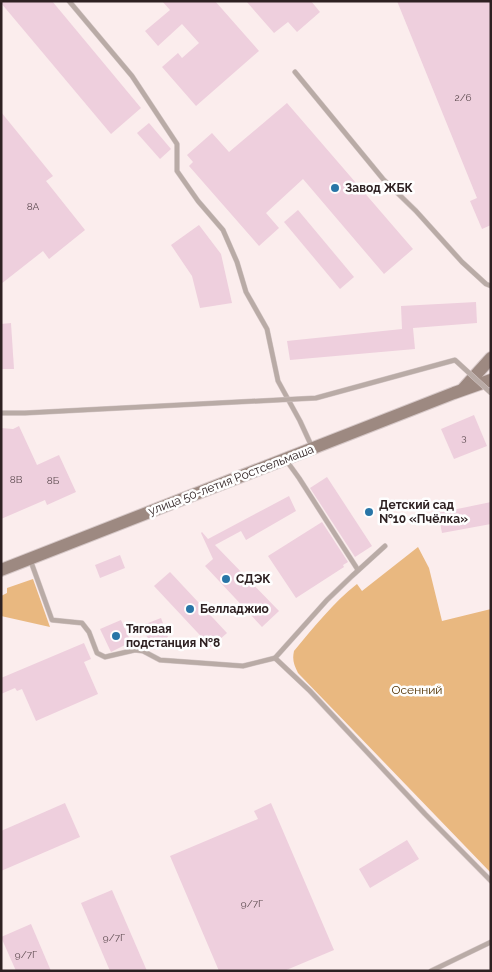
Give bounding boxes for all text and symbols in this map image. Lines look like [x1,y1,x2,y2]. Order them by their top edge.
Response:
house number: 2/6 [454,92,472,103]
place label: Завод ЖБК [345,181,414,195]
marker: Завод ЖБК [329,182,341,194]
house number: 8А [27,201,40,212]
house number: 3 [461,432,467,443]
street label: улица 50-летия Ростсельмаша [146,442,316,518]
house number: 8В [10,474,23,485]
house number: 8Б [47,475,60,486]
place label: Детский сад №10 «Пчёлка» [379,498,468,526]
marker: Детский сад №10 «Пчёлка» [363,506,375,518]
place label: СДЭК [236,572,271,586]
marker: СДЭК [220,573,232,585]
place label: Белладжио [200,602,269,616]
marker: Белладжио [184,603,196,615]
place label: Тяговая подстанция №8 [126,622,220,650]
marker: Тяговая подстанция №8 [110,630,122,642]
park label: Осенний [392,683,442,697]
house number: 9/7Г [241,898,263,909]
house number: 9/7Г [103,932,125,943]
house number: 9/7Г [15,949,37,960]

